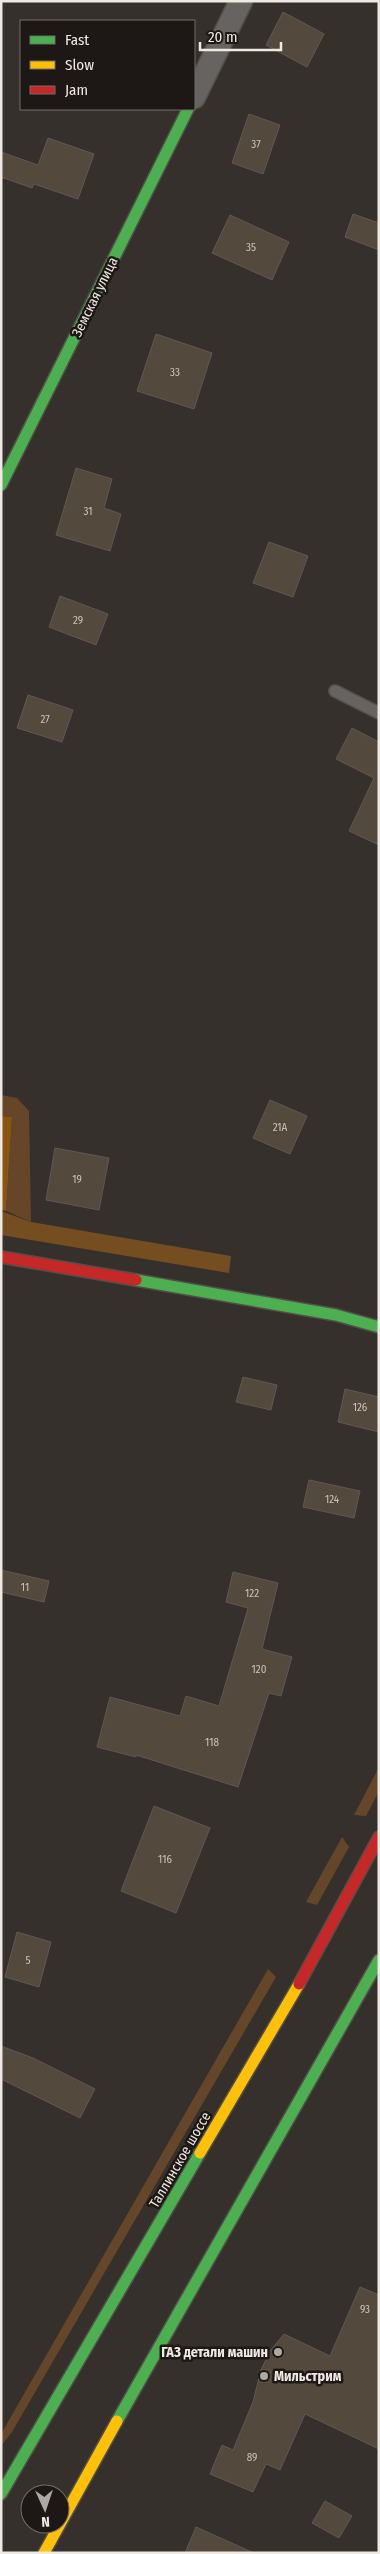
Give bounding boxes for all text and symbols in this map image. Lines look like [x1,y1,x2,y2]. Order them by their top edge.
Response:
legend [20,20,195,110]
scale bar [200,20,281,52]
text: 20 m [208,28,238,46]
text: Fast [65,31,89,49]
text: Slow [65,56,94,74]
text: Jam [65,81,88,99]
house number: 37 [251,138,261,151]
house number: 35 [246,241,256,254]
street label: Земская улица [68,254,122,340]
house number: 33 [170,366,180,379]
house number: 31 [84,505,93,518]
house number: 29 [73,614,83,627]
house number: 27 [40,713,50,726]
house number: 21А [273,1121,288,1134]
house number: 19 [72,1173,82,1186]
house number: 126 [353,1401,368,1414]
house number: 124 [325,1493,340,1506]
house number: 11 [21,1581,29,1594]
house number: 122 [245,1587,259,1600]
house number: 120 [252,1663,267,1676]
house number: 118 [205,1736,219,1749]
house number: 116 [158,1853,172,1866]
house number: 5 [25,1954,31,1967]
street label: Таллинское шоссе [146,2109,214,2211]
house number: 93 [360,2303,370,2316]
place label: ГАЗ детали машин [161,2344,268,2361]
marker: ГАЗ детали машин [272,2346,284,2358]
place label: Мильстрим [274,2368,342,2385]
marker: Мильстрим [258,2370,270,2382]
house number: 89 [247,2451,257,2464]
north arrow [20,2484,70,2534]
text: N [41,2513,50,2530]

